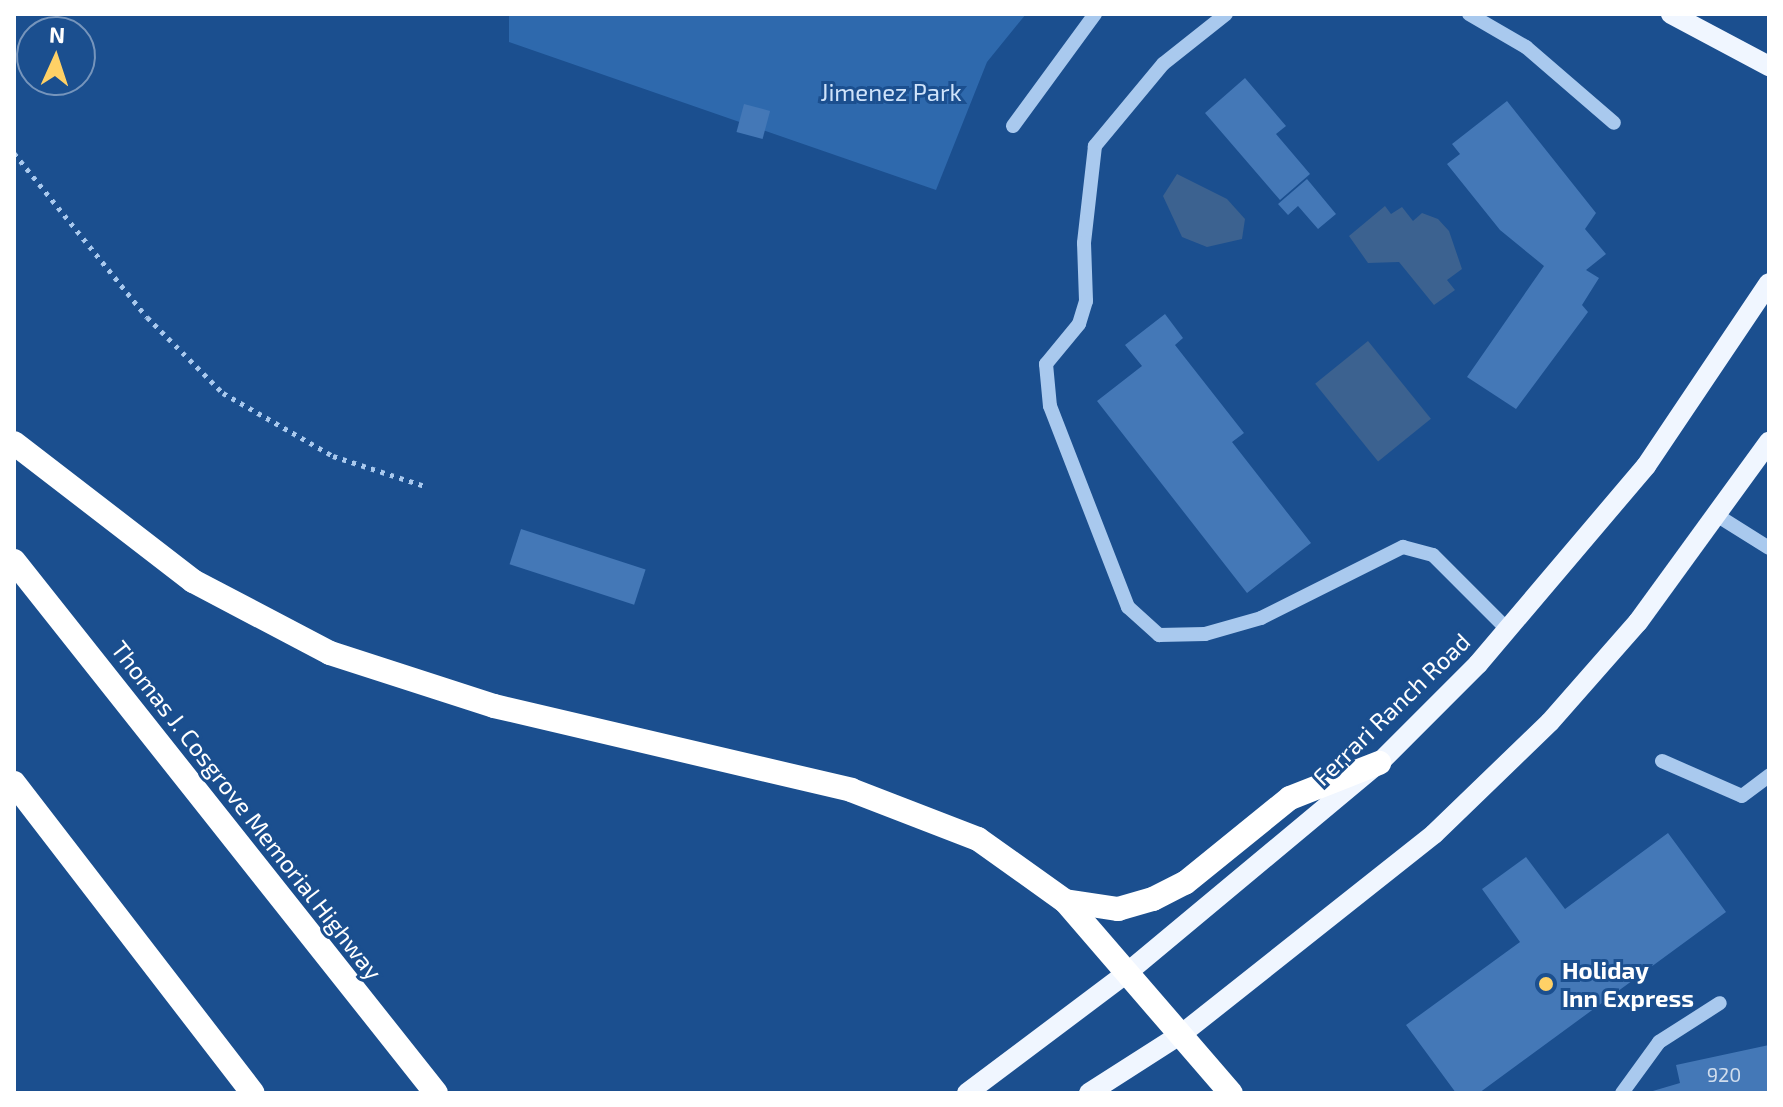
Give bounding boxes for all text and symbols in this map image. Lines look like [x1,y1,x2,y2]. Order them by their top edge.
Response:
north arrow [16,16,96,96]
text: N [49,21,66,47]
park label: Jimenez Park [820,78,962,106]
street label: Ferrari Ranch Road [1307,627,1475,791]
street label: Thomas J. Cosgrove Memorial Highway [105,634,389,986]
place label: Holiday Inn Express [1562,956,1694,1012]
marker: Holiday Inn Express [1537,975,1555,993]
house number: 920 [1707,1062,1741,1086]

